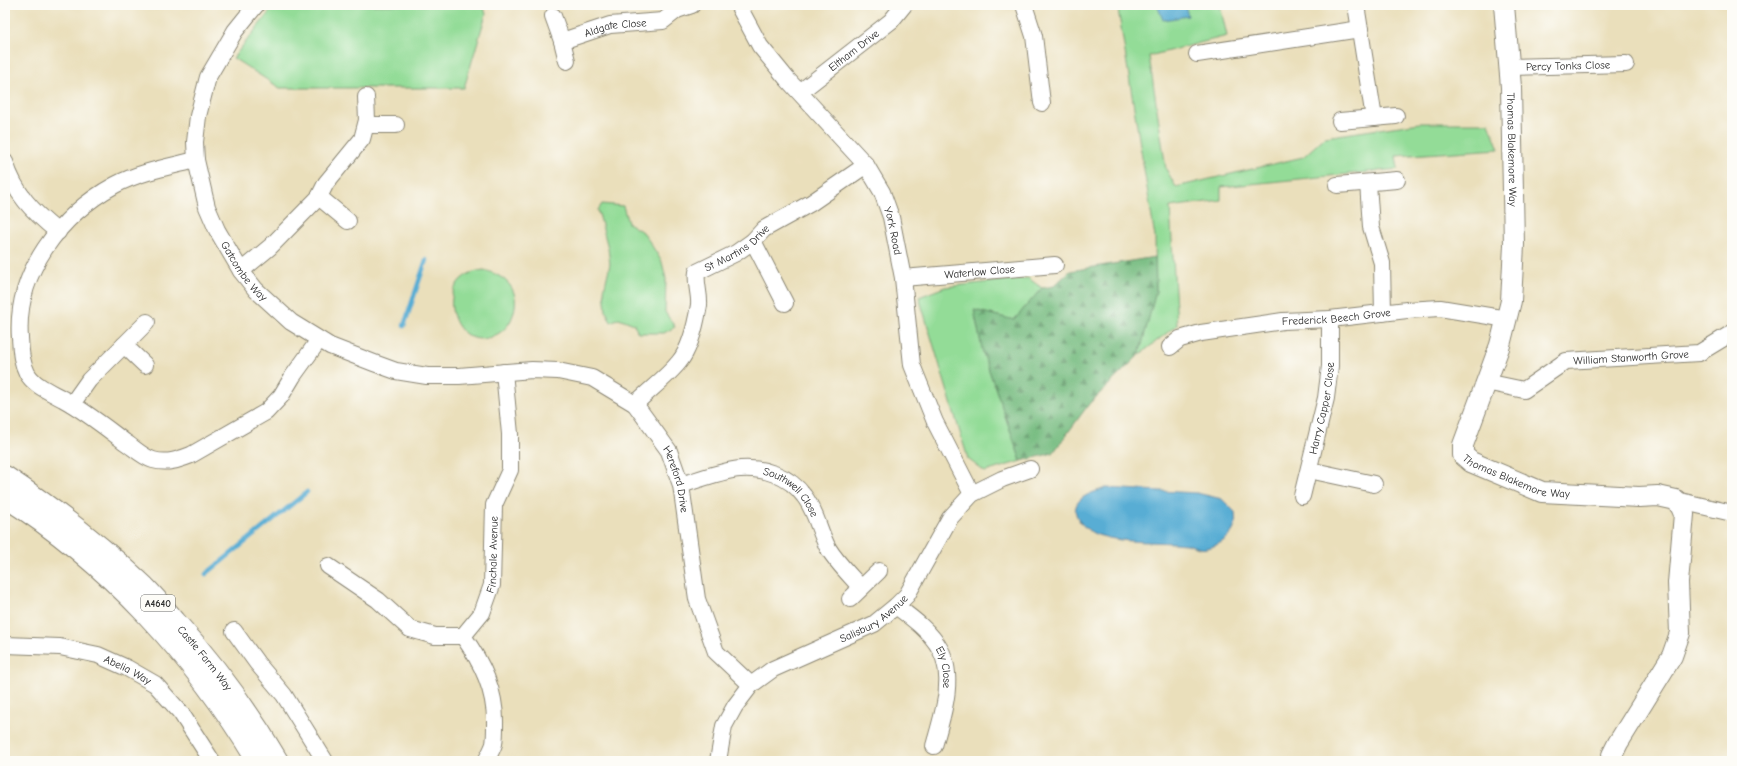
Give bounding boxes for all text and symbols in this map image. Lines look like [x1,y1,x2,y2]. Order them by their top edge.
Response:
street label: Aldgate Close [583,16,647,40]
street label: Eltham Drive [826,27,882,74]
street label: Percy Tonks Close [1526,58,1611,74]
street label: Thomas Blakemore Way [1504,93,1519,207]
street label: York Road [881,205,904,256]
street label: St Martins Drive [702,221,772,274]
street label: Gatcombe Way [218,239,270,304]
street label: Waterlow Close [944,262,1016,281]
street label: Frederick Beech Grove [1282,306,1392,328]
street label: William Stanworth Grove [1573,348,1690,368]
street label: Harry Capper Close [1306,362,1337,456]
street label: Hereford Drive [660,443,691,514]
street label: Thomas Blakemore Way [1460,452,1570,500]
street label: Southwell Close [762,465,821,519]
street label: Finchale Avenue [484,515,501,595]
street label: Salisbury Avenue [838,592,911,646]
road number: A4640 [141,595,175,611]
street label: Castle Farm Way [174,623,235,693]
street label: Ely Close [933,644,953,689]
street label: Abelia Way [102,653,154,688]

